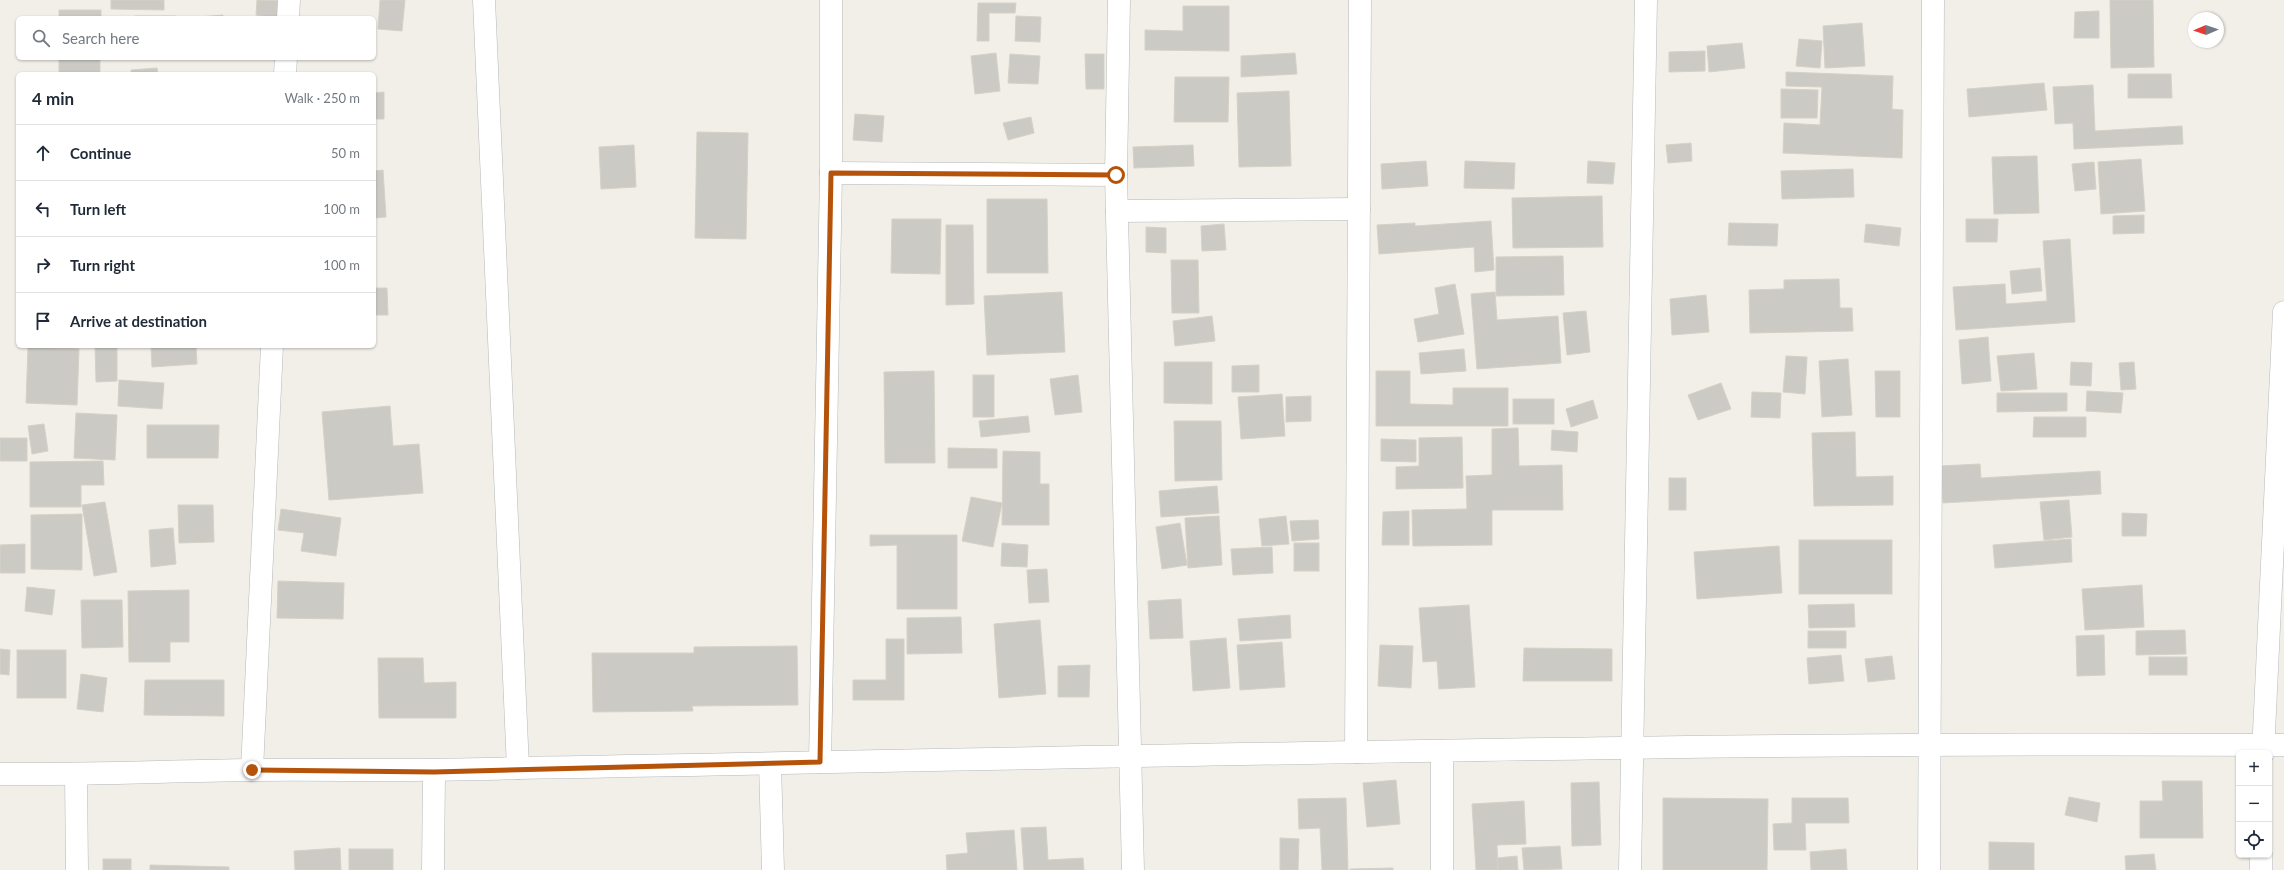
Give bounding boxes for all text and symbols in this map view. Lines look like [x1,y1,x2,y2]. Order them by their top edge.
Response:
north arrow [2188,12,2224,48]
search box [16,16,376,60]
icon: search [30,27,52,49]
text: Search here [62,29,139,47]
text: 4 min [32,88,74,109]
text: Walk · 250 m [284,90,360,106]
icon: ahead [32,142,54,164]
text: Continue [70,144,131,162]
text: 50 m [331,145,360,161]
route start [1107,166,1125,184]
icon: left [32,198,54,220]
text: Turn left [70,200,126,218]
text: 100 m [323,201,360,217]
icon: right [32,254,54,276]
text: Turn right [70,256,135,274]
text: 100 m [323,257,360,273]
icon: arrive [32,310,54,332]
text: Arrive at destination [70,312,207,330]
map controls [2236,750,2272,858]
button: + [2236,750,2272,786]
route end [243,761,261,779]
button: − [2236,786,2272,822]
button: locate [2236,822,2272,858]

